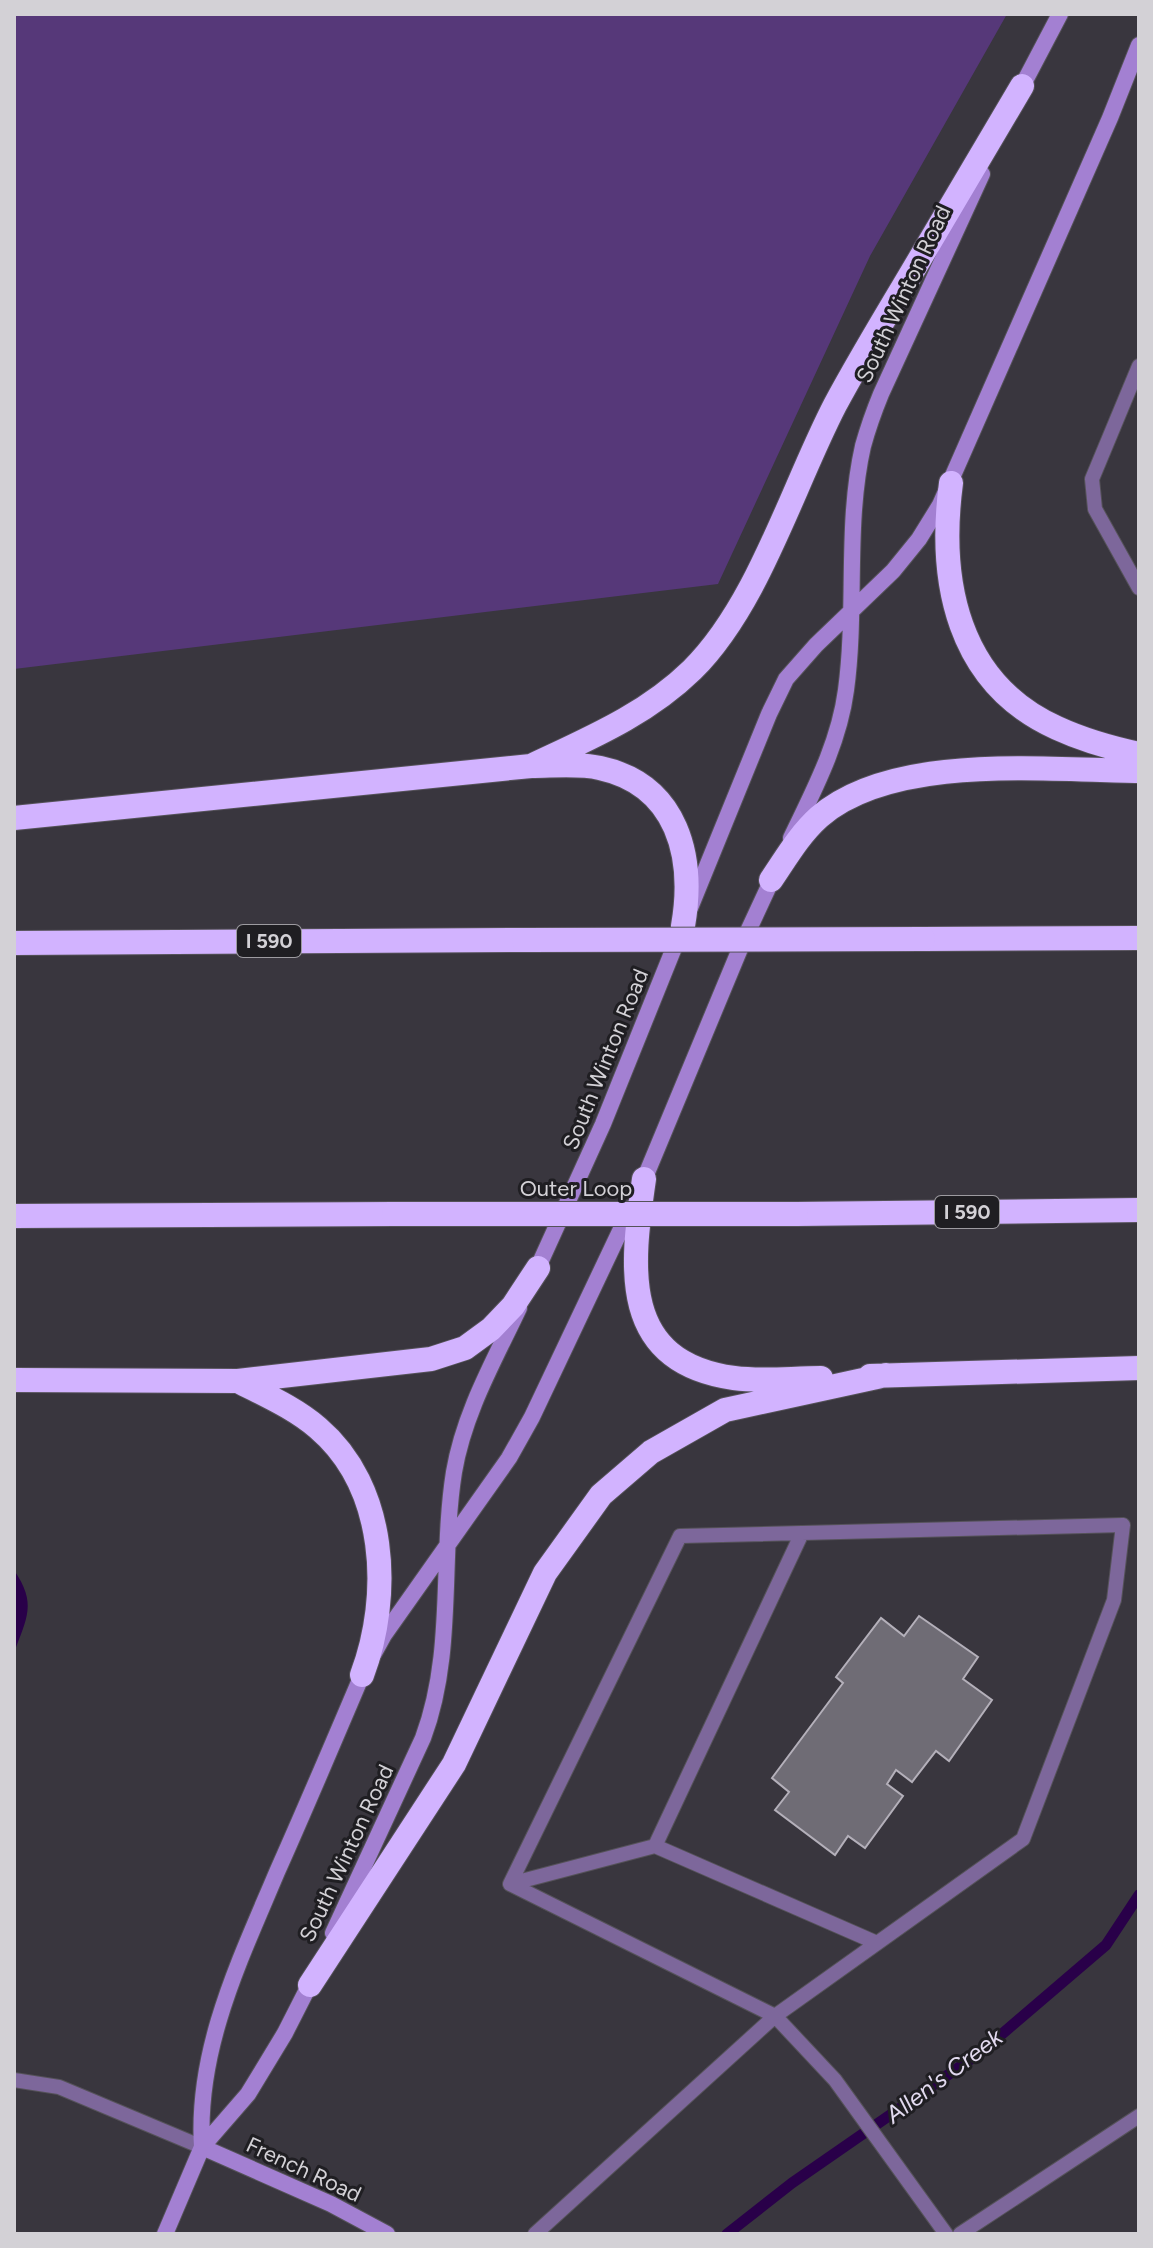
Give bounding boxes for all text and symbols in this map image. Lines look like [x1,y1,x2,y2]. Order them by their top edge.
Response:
street label: South Winton Road [851,201,956,387]
road number: I 590 [237,925,301,957]
street label: South Winton Road [557,965,654,1153]
street label: Outer Loop [520,1175,632,1202]
road number: I 590 [935,1196,999,1228]
street label: South Winton Road [294,1760,399,1946]
water label: Allen's Creek [879,2021,1009,2130]
street label: French Road [242,2131,366,2208]

